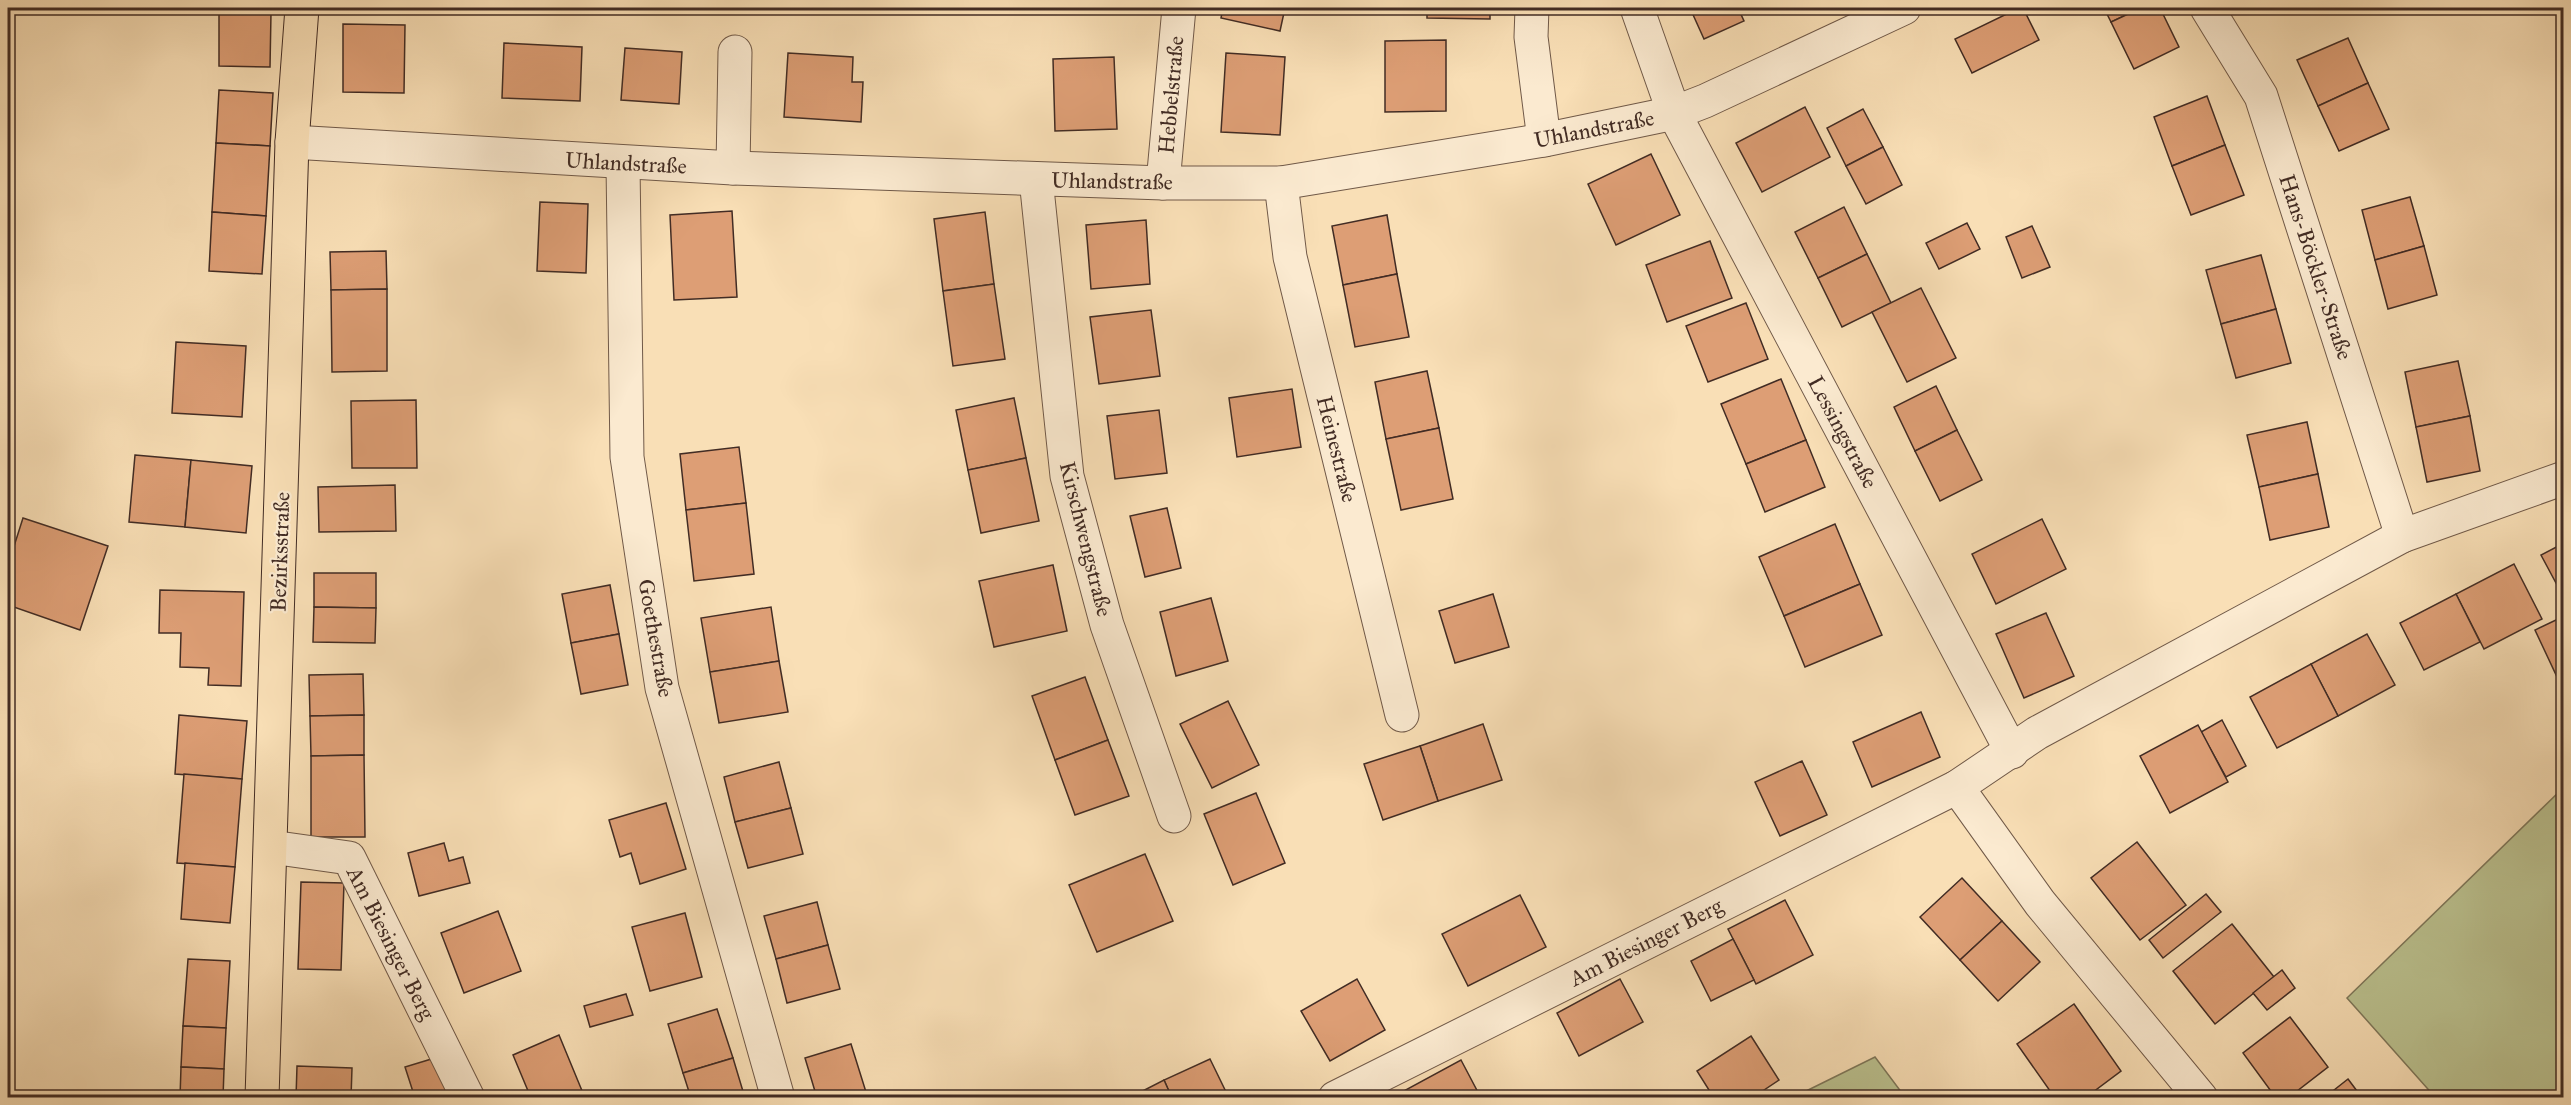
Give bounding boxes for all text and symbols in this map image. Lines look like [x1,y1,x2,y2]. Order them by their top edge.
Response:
street label: Hebbelstraße [1152,35,1190,155]
street label: Uhlandstraße [1532,104,1656,154]
street label: Uhlandstraße [565,146,687,180]
street label: Uhlandstraße [1051,166,1173,196]
street label: Hans-Böckler-Straße [2273,171,2359,363]
street label: Lessingstraße [1802,371,1884,493]
street label: Heinestraße [1311,393,1363,505]
street label: Kirschwengstraße [1054,459,1118,619]
street label: Bezirksstraße [264,491,296,613]
street label: Goethestraße [632,577,680,699]
street label: Am Biesinger Berg [340,861,442,1025]
street label: Am Biesinger Berg [1564,891,1728,993]

